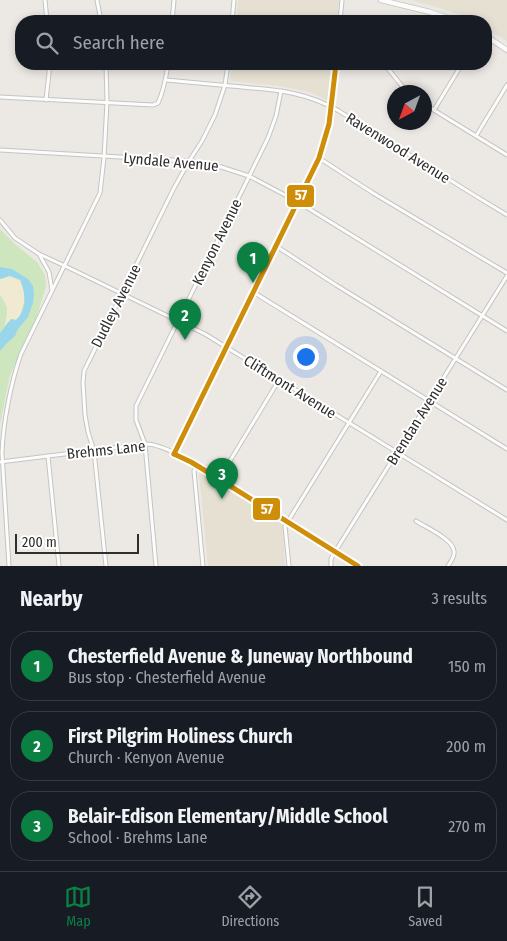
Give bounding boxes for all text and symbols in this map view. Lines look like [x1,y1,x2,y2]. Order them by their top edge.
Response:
search box [15,15,492,70]
icon: search [33,29,61,57]
text: Search here [73,31,165,54]
north arrow [387,85,432,130]
street label: Ravenwood Avenue [343,109,453,187]
street label: Lyndale Avenue [123,149,219,175]
line badge: 57 [286,184,315,208]
text: 57 [295,187,307,204]
street label: Kenyon Avenue [188,196,246,288]
pin: 1 [237,242,269,283]
street label: Dudley Avenue [87,261,145,351]
pin: 2 [169,299,201,340]
your location [293,344,319,370]
street label: Cliftmont Avenue [240,351,340,423]
street label: Brendan Avenue [383,374,451,468]
street label: Brehms Lane [66,437,146,463]
pin: 3 [206,458,238,499]
line badge: 57 [252,497,281,521]
text: 57 [261,501,273,518]
scale bar [15,531,139,554]
text: 200 m [22,534,57,551]
text: Nearby [20,586,82,612]
text: 3 results [431,589,487,608]
text: Chesterfield Avenue & Juneway Northbound [68,645,413,668]
text: 1 [34,657,40,676]
text: 150 m [448,657,486,676]
text: Bus stop · Chesterfield Avenue [68,668,266,687]
text: First Pilgrim Holiness Church [68,725,293,748]
text: 2 [33,737,41,756]
text: 200 m [446,737,486,756]
text: Church · Kenyon Avenue [68,748,224,767]
text: Belair-Edison Elementary/Middle School [68,805,388,828]
text: 3 [33,817,41,836]
text: 270 m [448,817,486,836]
text: School · Brehms Lane [68,828,207,847]
tab: Map [64,883,92,930]
tab: Directions [221,883,279,930]
tab: Saved [408,883,443,930]

